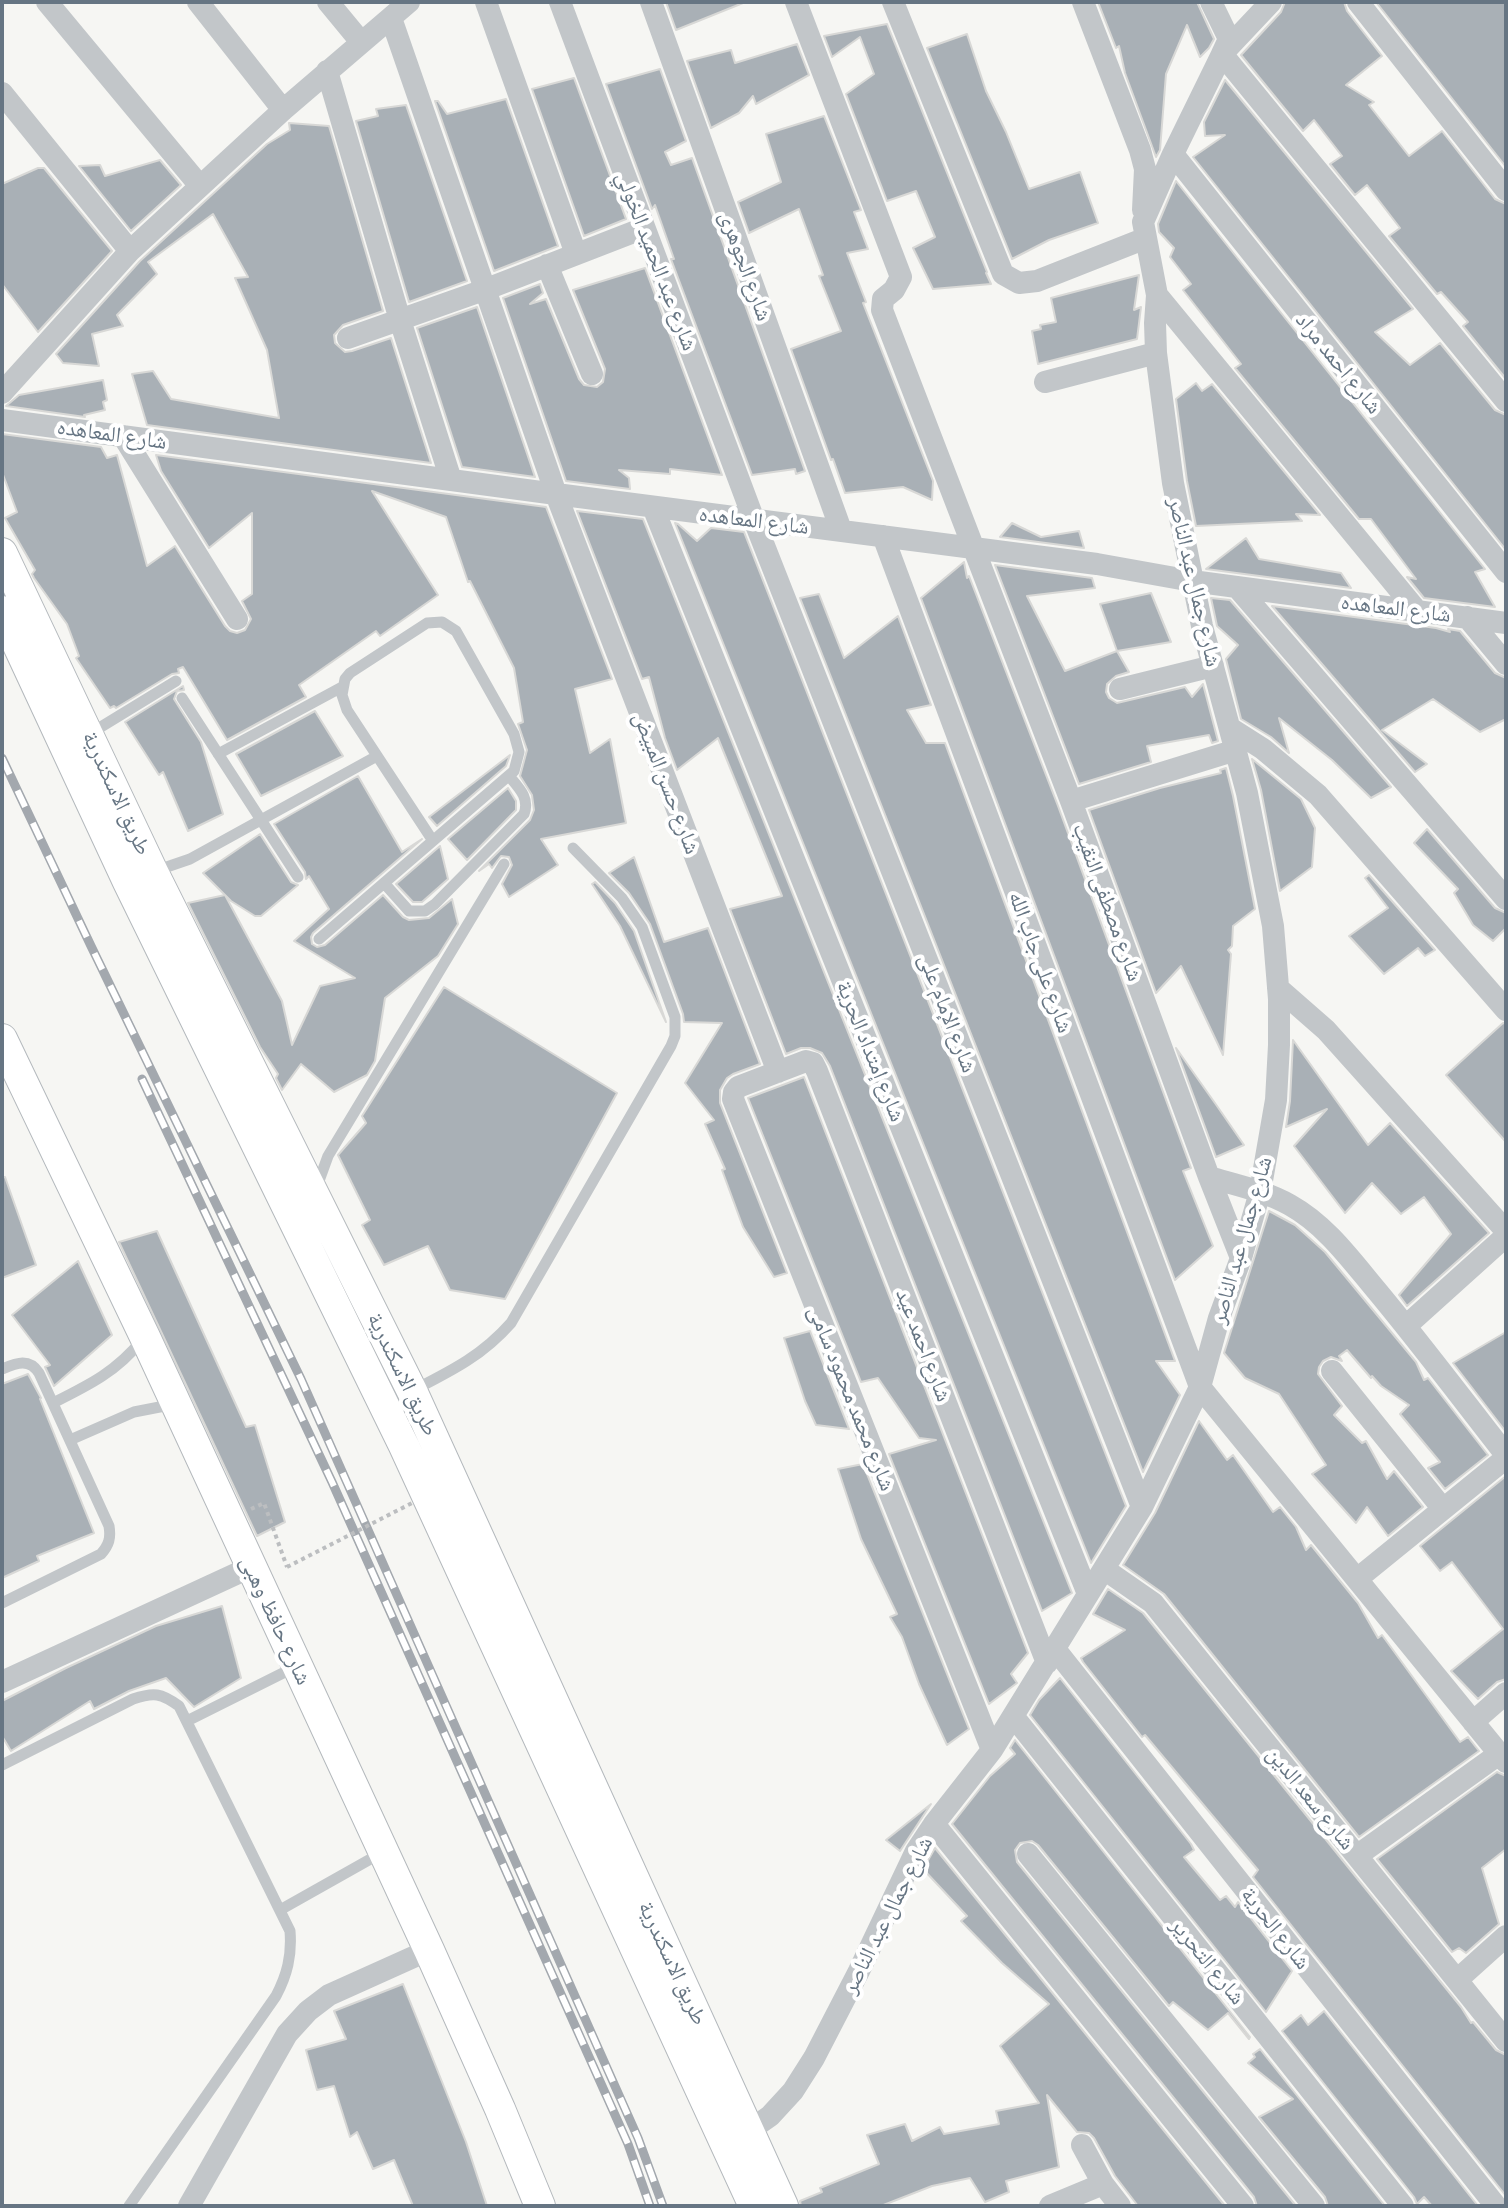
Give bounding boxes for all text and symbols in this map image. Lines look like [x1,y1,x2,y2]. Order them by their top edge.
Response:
street label: شارع عبد الحميد الخولي [611,168,703,354]
street label: شارع الجوهرى [714,208,778,324]
street label: شارع احمد مراد [1290,307,1388,419]
street label: شارع المعاهده [55,413,169,455]
street label: شارع جمال عبد الناصر [1163,495,1227,669]
street label: شارع المعاهده [698,500,810,540]
street label: شارع المعاهده [1340,588,1452,628]
street label: شارع حسن المبيض [628,708,706,858]
street label: طريق الاسكندرية [77,727,157,859]
street label: شارع مصطفى النقيب [1067,820,1149,984]
street label: شارع على جاب الله [1003,888,1079,1036]
street label: شارع الإمام على [913,950,983,1076]
street label: شارع إمتداد الحرية [831,977,911,1125]
street label: شارع جمال عبد الناصر [1204,1153,1278,1327]
street label: شارع احمد عيد [890,1285,958,1405]
street label: شارع محمد محمود سامى [803,1301,901,1495]
street label: طريق الاسكندرية [362,1308,444,1440]
street label: شارع حافظ وهبى [235,1551,317,1689]
street label: شارع سعد الدين [1261,1741,1361,1855]
street label: شارع جمال عبد الناصر [836,1832,938,1998]
street label: شارع الحرية [1236,1882,1316,1974]
street label: طريق الاسكندرية [633,1897,713,2029]
street label: شارع التحرير [1165,1912,1251,2010]

